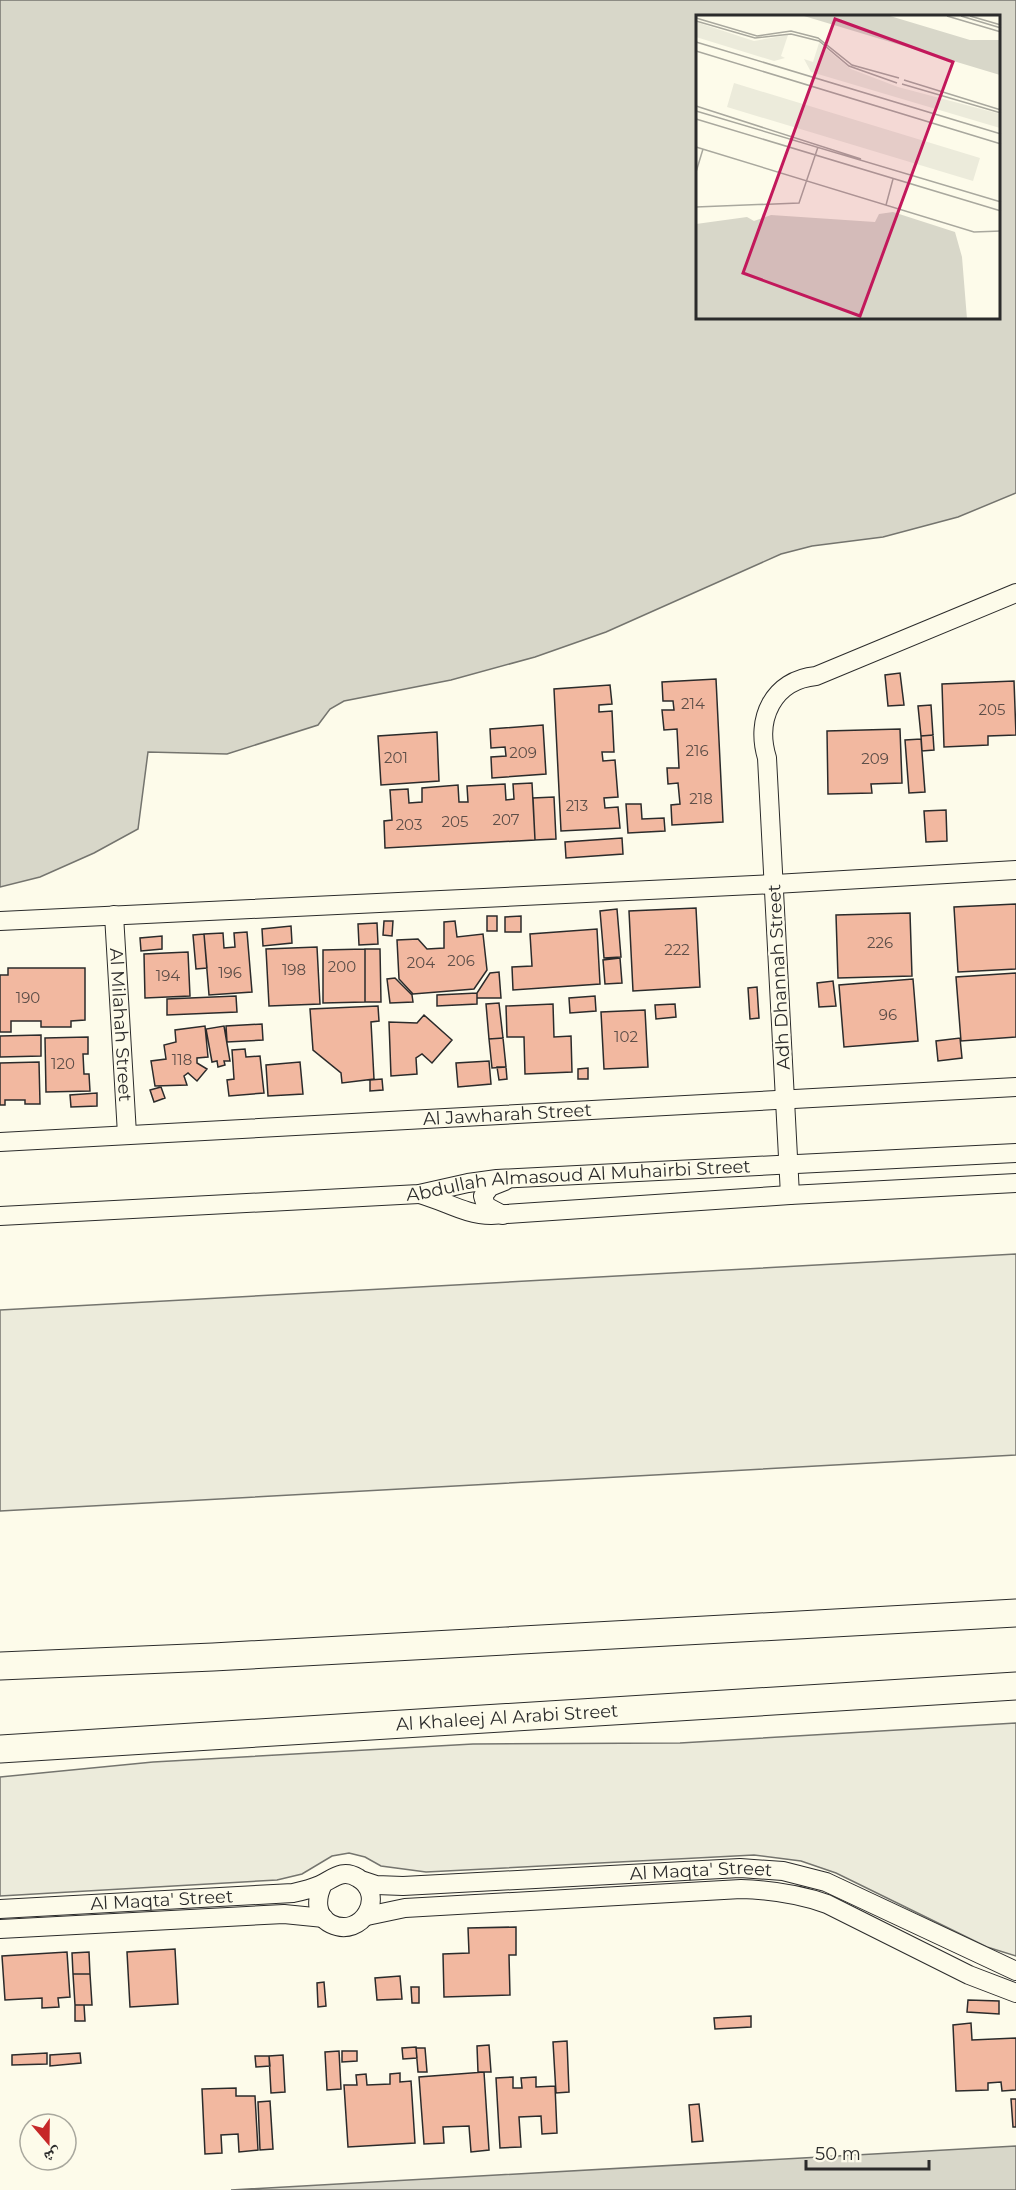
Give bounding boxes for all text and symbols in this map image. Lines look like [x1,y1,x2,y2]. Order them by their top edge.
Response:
inset map [696,15,1001,320]
house number: 214 [681,694,705,713]
house number: 205 [979,700,1005,719]
house number: 216 [685,741,709,760]
house number: 209 [509,743,537,762]
house number: 201 [384,748,408,767]
house number: 209 [861,749,889,768]
house number: 218 [689,789,713,808]
house number: 213 [566,796,588,815]
house number: 207 [492,810,520,829]
house number: 205 [442,812,468,831]
house number: 203 [396,815,422,834]
street label: Adh Dhannah Street [763,884,795,1070]
house number: 226 [867,933,893,952]
house number: 222 [664,940,690,959]
street label: Al Milahah Street [105,947,136,1102]
house number: 206 [447,951,475,970]
house number: 204 [407,953,435,972]
house number: 200 [328,957,356,976]
house number: 198 [282,960,306,979]
house number: 196 [218,963,242,982]
house number: 194 [156,966,180,985]
house number: 190 [16,988,40,1007]
house number: 96 [879,1005,897,1024]
house number: 102 [614,1027,638,1046]
house number: 118 [172,1050,192,1069]
house number: 120 [51,1054,75,1073]
street label: Al Jawharah Street [422,1099,592,1130]
street label: Abdullah Almasoud Al Muhairbi Street [406,1155,751,1206]
street label: Al Khaleej Al Arabi Street [395,1700,619,1735]
street label: Al Maqta' Street [629,1857,773,1885]
street label: Al Maqta' Street [90,1885,234,1915]
north arrow [18,2112,78,2172]
scale bar [806,2133,929,2171]
text: 50 m [815,2143,861,2165]
text: ش [42,2144,64,2167]

